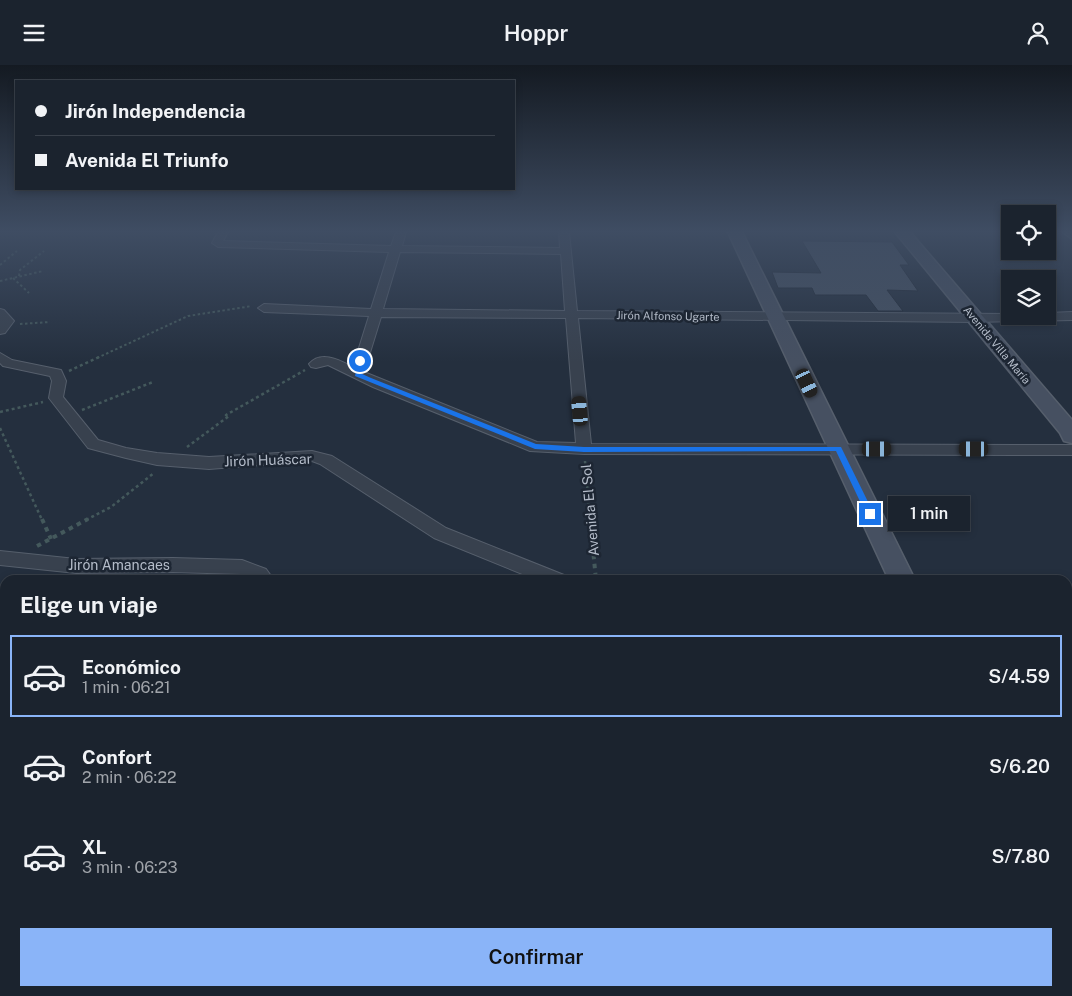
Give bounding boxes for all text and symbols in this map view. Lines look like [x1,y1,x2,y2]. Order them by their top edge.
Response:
icon: menu [20,19,48,47]
icon: person [1024,19,1052,47]
text: Hoppr [504,20,568,46]
text: Jirón Independencia [65,100,245,122]
text: Avenida El Triunfo [65,149,229,171]
map controls [1001,205,1056,325]
button: locate [1001,205,1056,260]
button: layers [1001,270,1056,325]
street label: Avenida Villa María [961,304,1033,386]
street label: Jirón Alfonso Ugarte [616,309,720,323]
route start [349,350,371,372]
car [793,366,820,400]
car [571,395,588,427]
car [862,442,892,457]
car [959,442,989,457]
street label: Jirón Huáscar [224,450,312,470]
street label: Avenida El Sol [578,463,602,557]
callout: 1 min [888,497,970,531]
route end [859,503,881,525]
text: 1 min [910,504,948,523]
street label: Jirón Amancaes [68,557,170,573]
text: Elige un viaje [20,592,158,618]
icon: car [22,654,67,699]
text: Económico [82,656,181,678]
text: S/4.59 [988,665,1050,687]
text: 1 min · 06:21 [82,678,171,697]
icon: car [22,744,67,789]
text: Confort [82,746,152,768]
text: S/6.20 [989,755,1050,777]
text: 2 min · 06:22 [82,768,177,787]
icon: car [22,834,67,879]
text: XL [82,836,107,858]
text: S/7.80 [991,845,1050,867]
text: 3 min · 06:23 [82,858,178,877]
button: Confirmar [20,928,1052,986]

